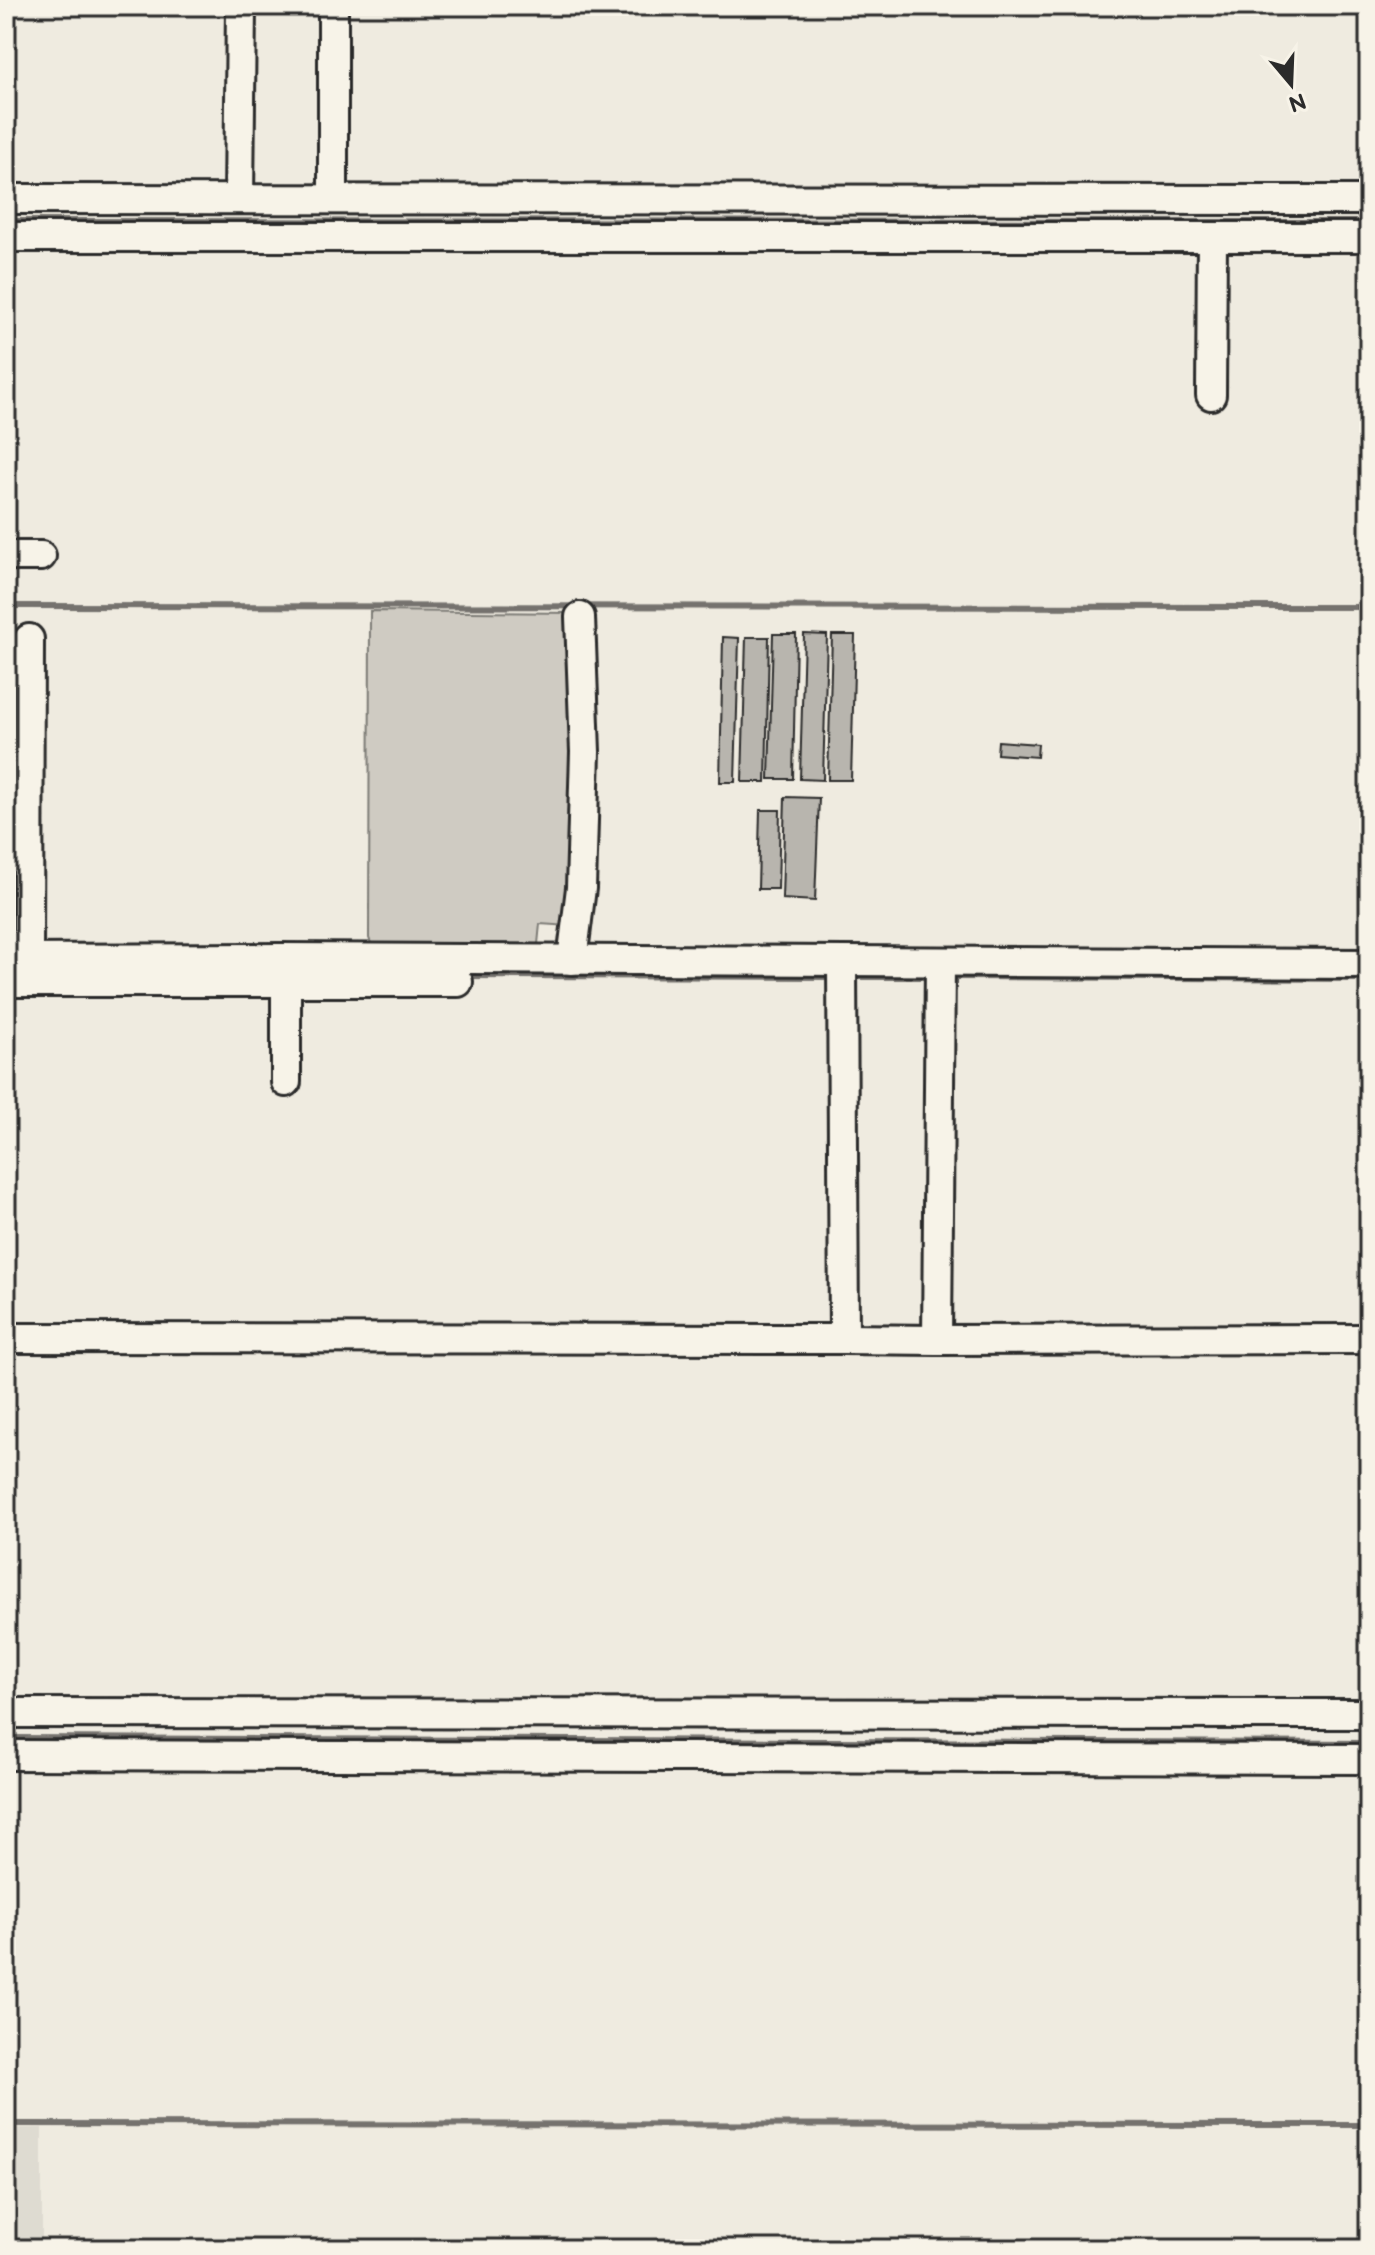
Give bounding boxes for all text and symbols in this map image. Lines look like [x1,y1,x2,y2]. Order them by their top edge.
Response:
north arrow [1251,44,1331,124]
text: N [1285,86,1309,117]

